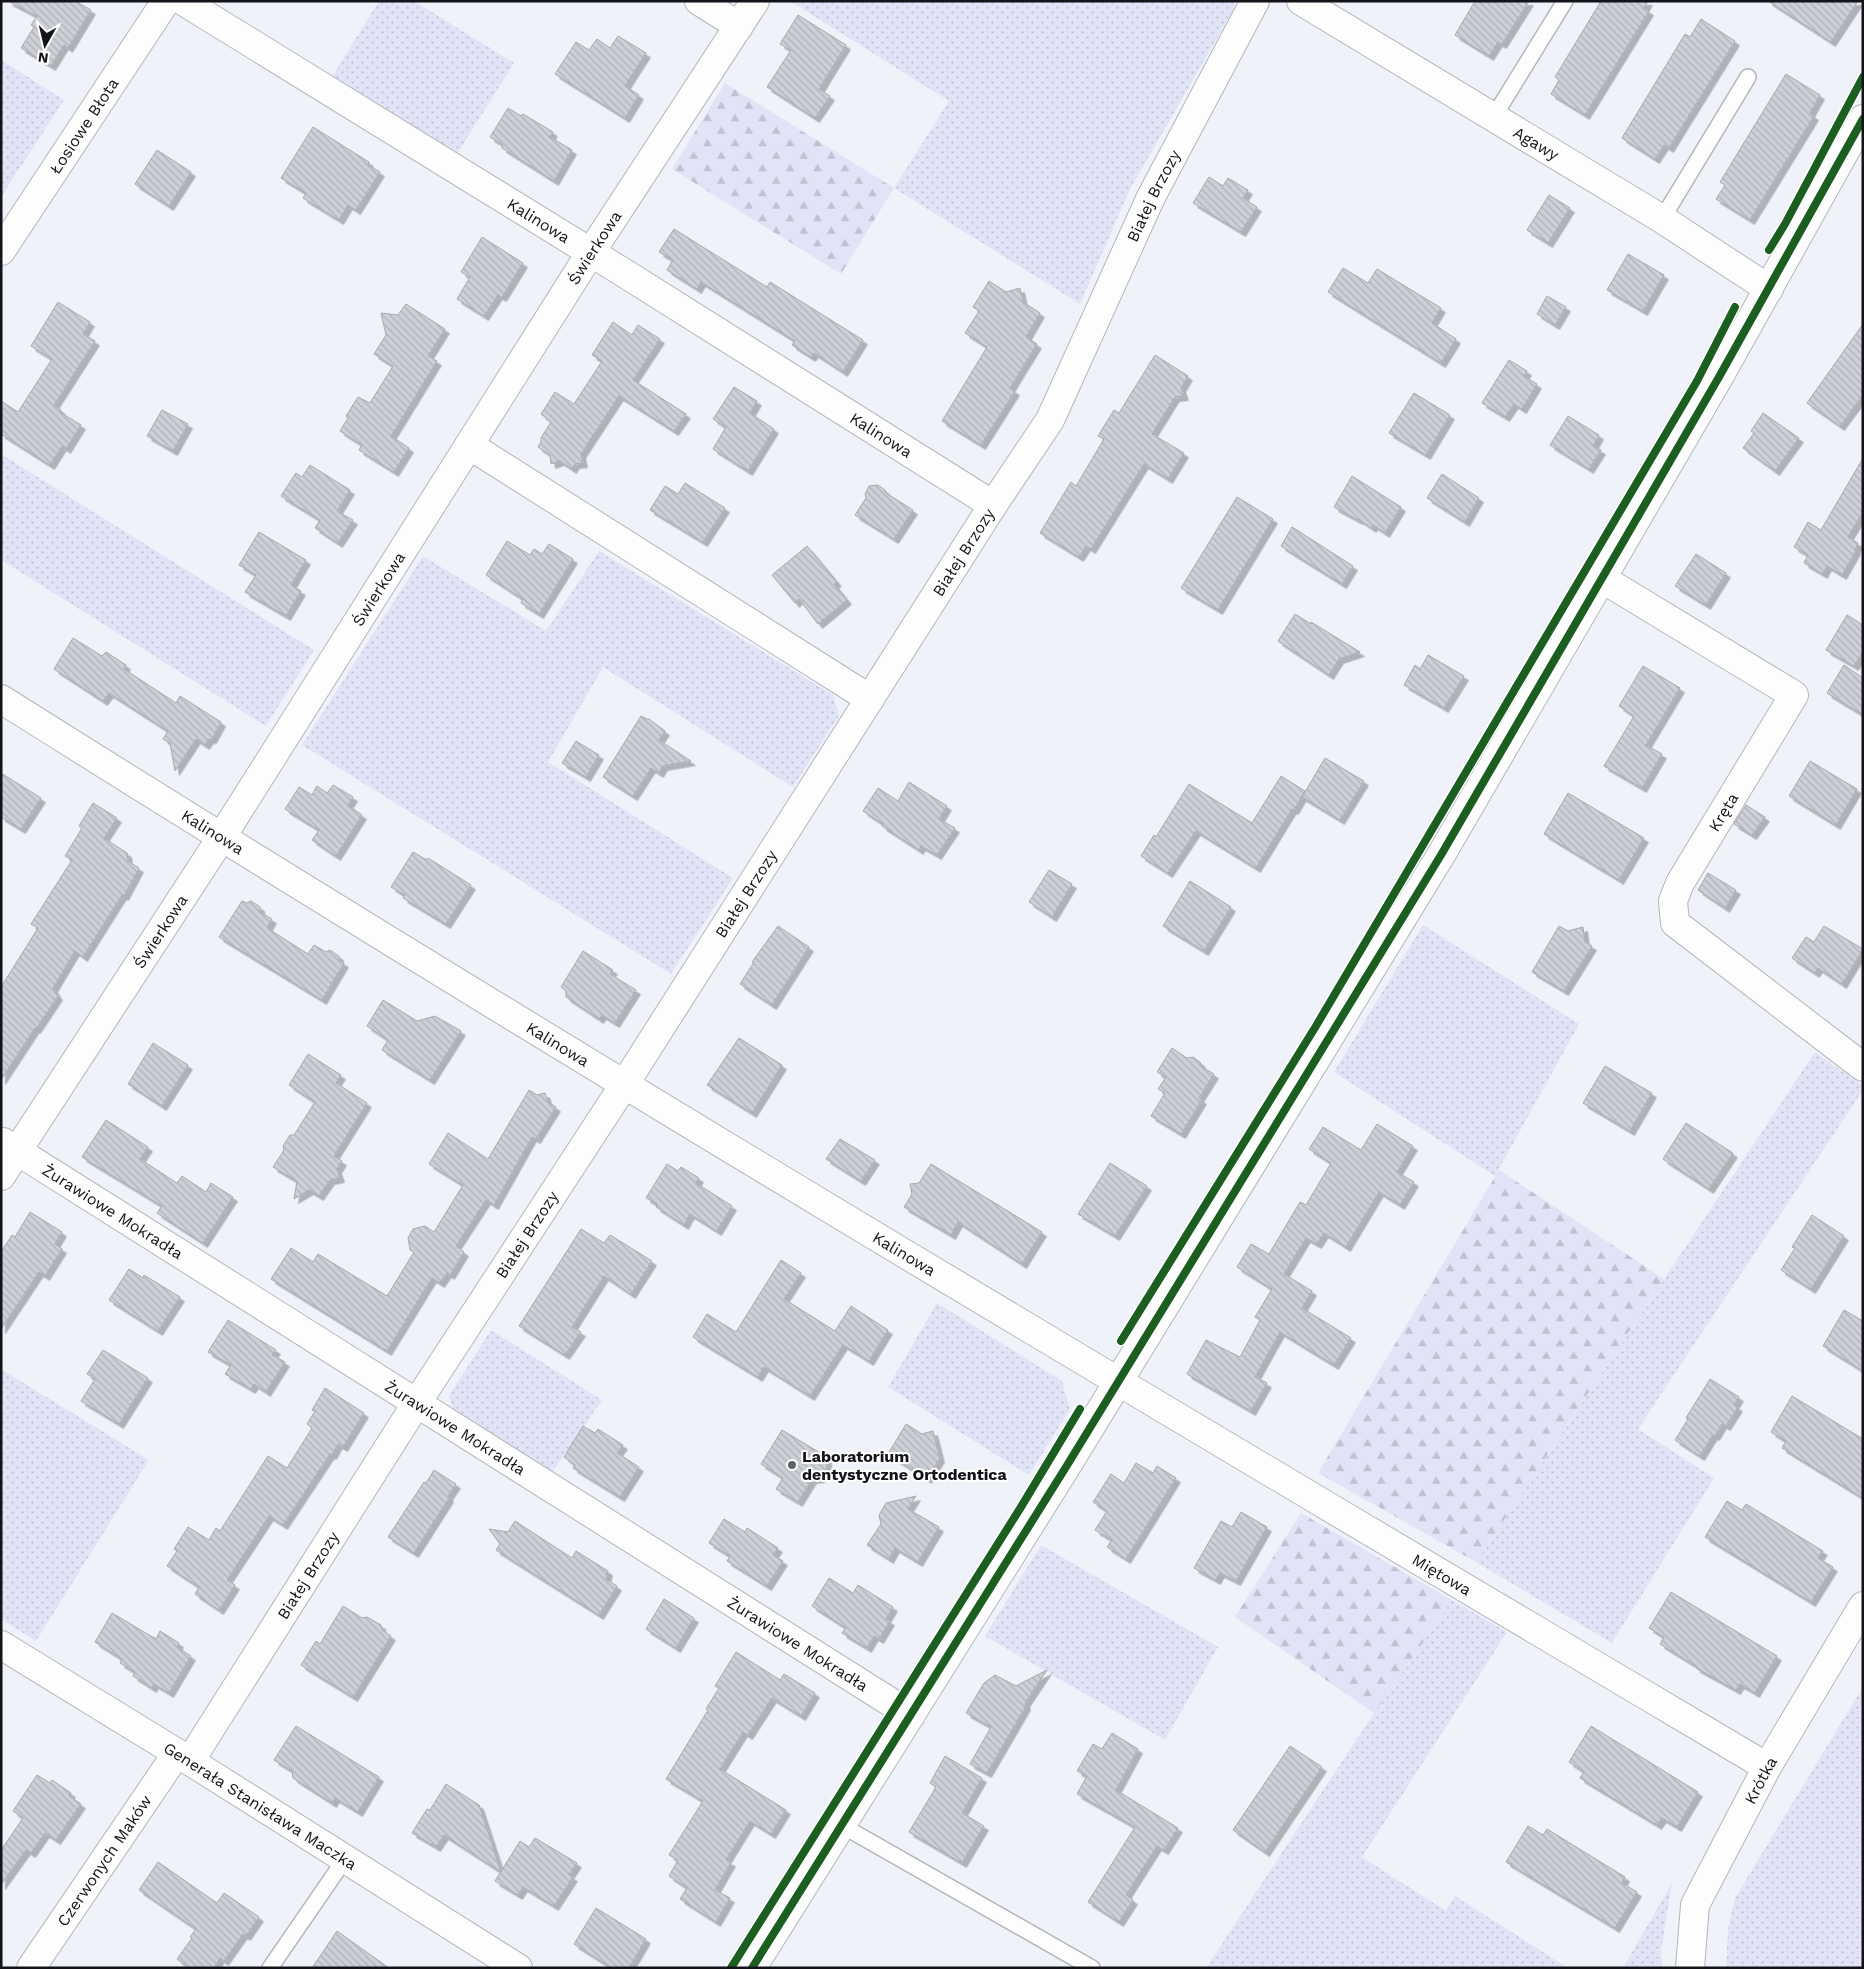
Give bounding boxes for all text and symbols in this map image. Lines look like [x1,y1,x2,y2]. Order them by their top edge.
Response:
north arrow [20,20,70,70]
text: N [37,49,49,67]
street label: Łosiowe Błota [46,75,123,178]
street label: Agawy [1510,123,1563,165]
street label: Białej Brzozy [1123,146,1185,245]
street label: Kalinowa [504,194,573,247]
street label: Świerkowa [564,207,625,288]
street label: Kalinowa [846,408,916,462]
street label: Białej Brzozy [929,504,999,600]
street label: Świerkowa [348,548,409,630]
street label: Kręta [1705,790,1742,835]
street label: Kalinowa [178,806,247,859]
street label: Białej Brzozy [711,846,781,941]
street label: Świerkowa [130,891,192,972]
street label: Kalinowa [523,1018,592,1071]
street label: Żurawiowe Mokradła [39,1160,186,1263]
street label: Białej Brzozy [492,1187,563,1282]
street label: Kalinowa [869,1228,939,1280]
street label: Żurawiowe Mokradła [381,1377,529,1479]
place label: Laboratorium dentystyczne Ortodentica [802,1447,1007,1484]
marker: Laboratorium dentystyczne Ortodentica [786,1459,798,1471]
street label: Białej Brzozy [273,1527,343,1623]
street label: Miętowa [1409,1550,1475,1599]
street label: Żurawiowe Mokradła [724,1593,871,1695]
street label: Generała Stanisława Maczka [160,1738,360,1874]
street label: Krótka [1740,1753,1781,1807]
street label: Czerwonych Maków [53,1792,156,1930]

